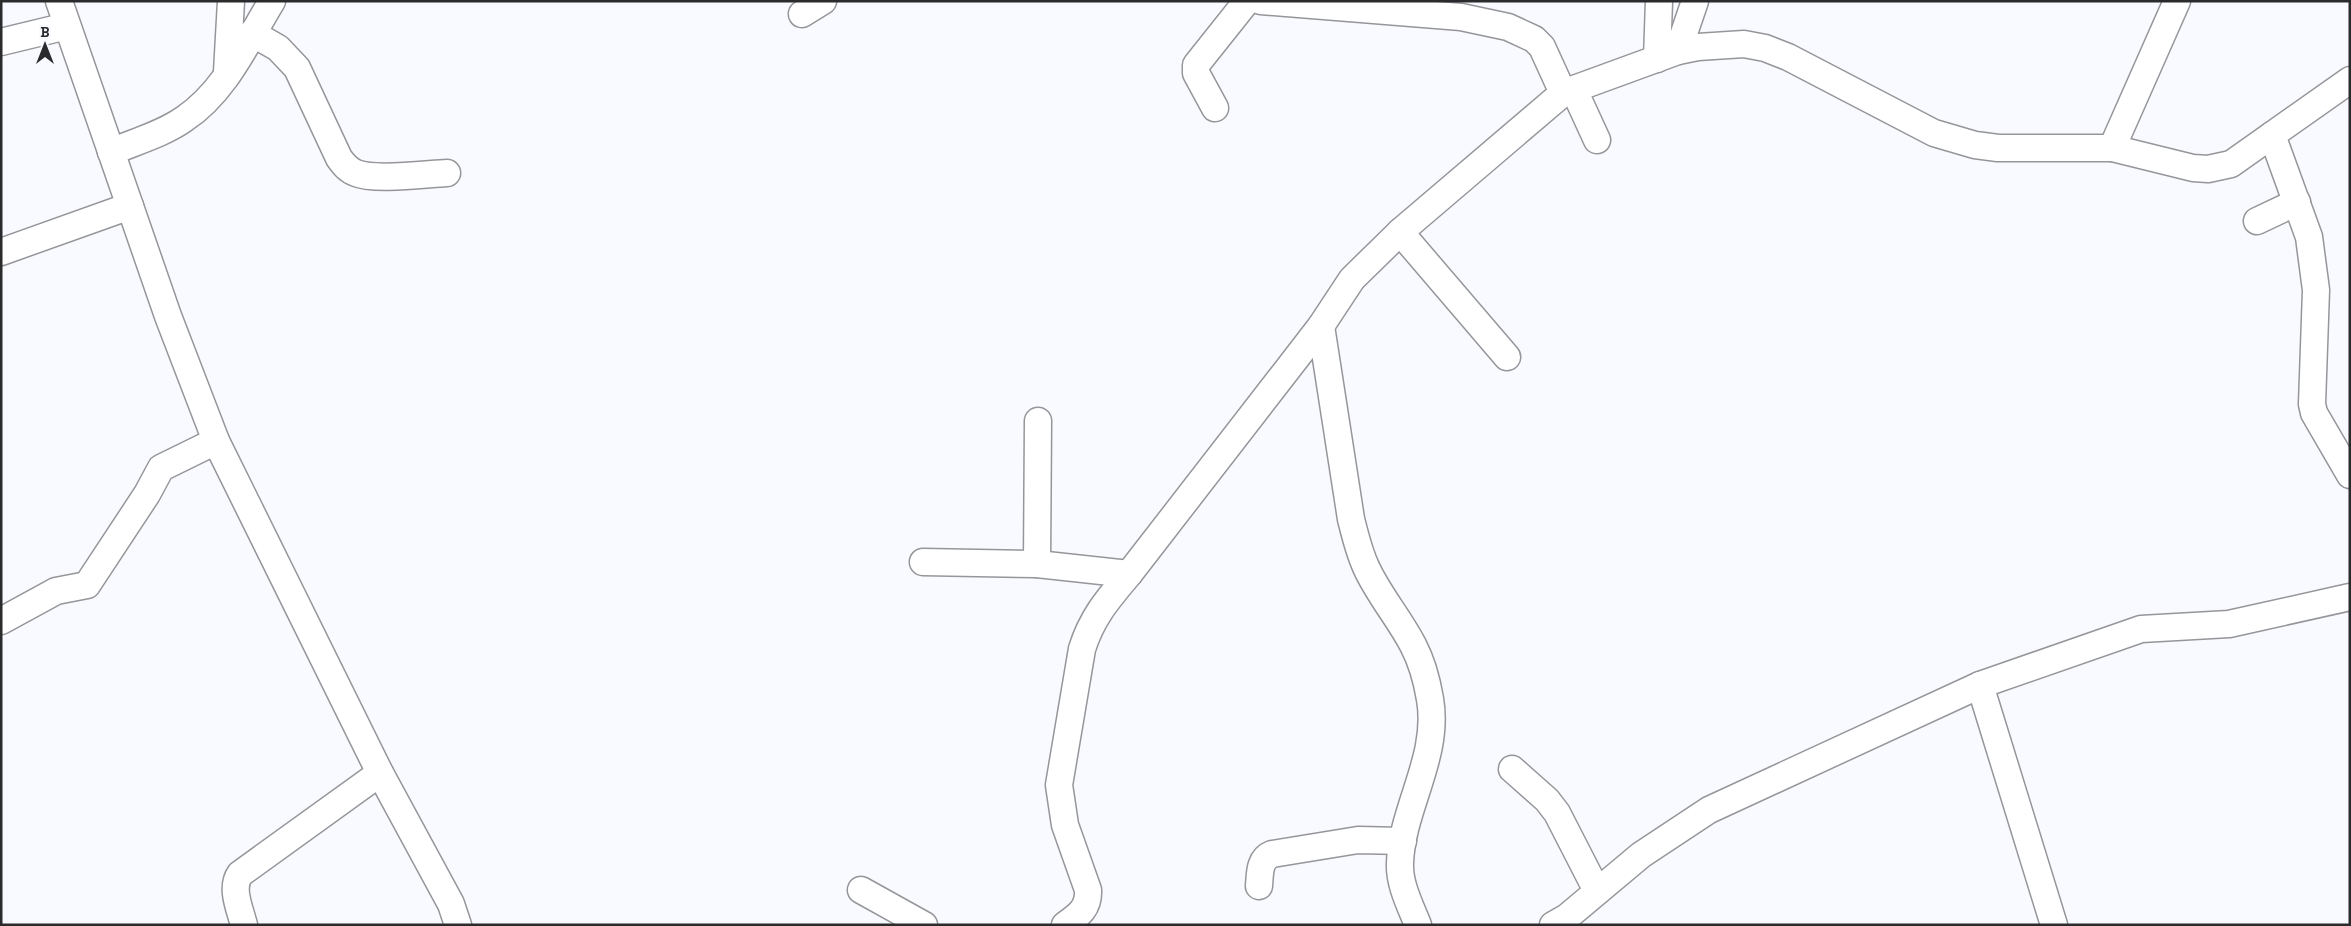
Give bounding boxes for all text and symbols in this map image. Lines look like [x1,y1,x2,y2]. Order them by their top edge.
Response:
north arrow [20,20,70,70]
text: B [40,23,50,41]

